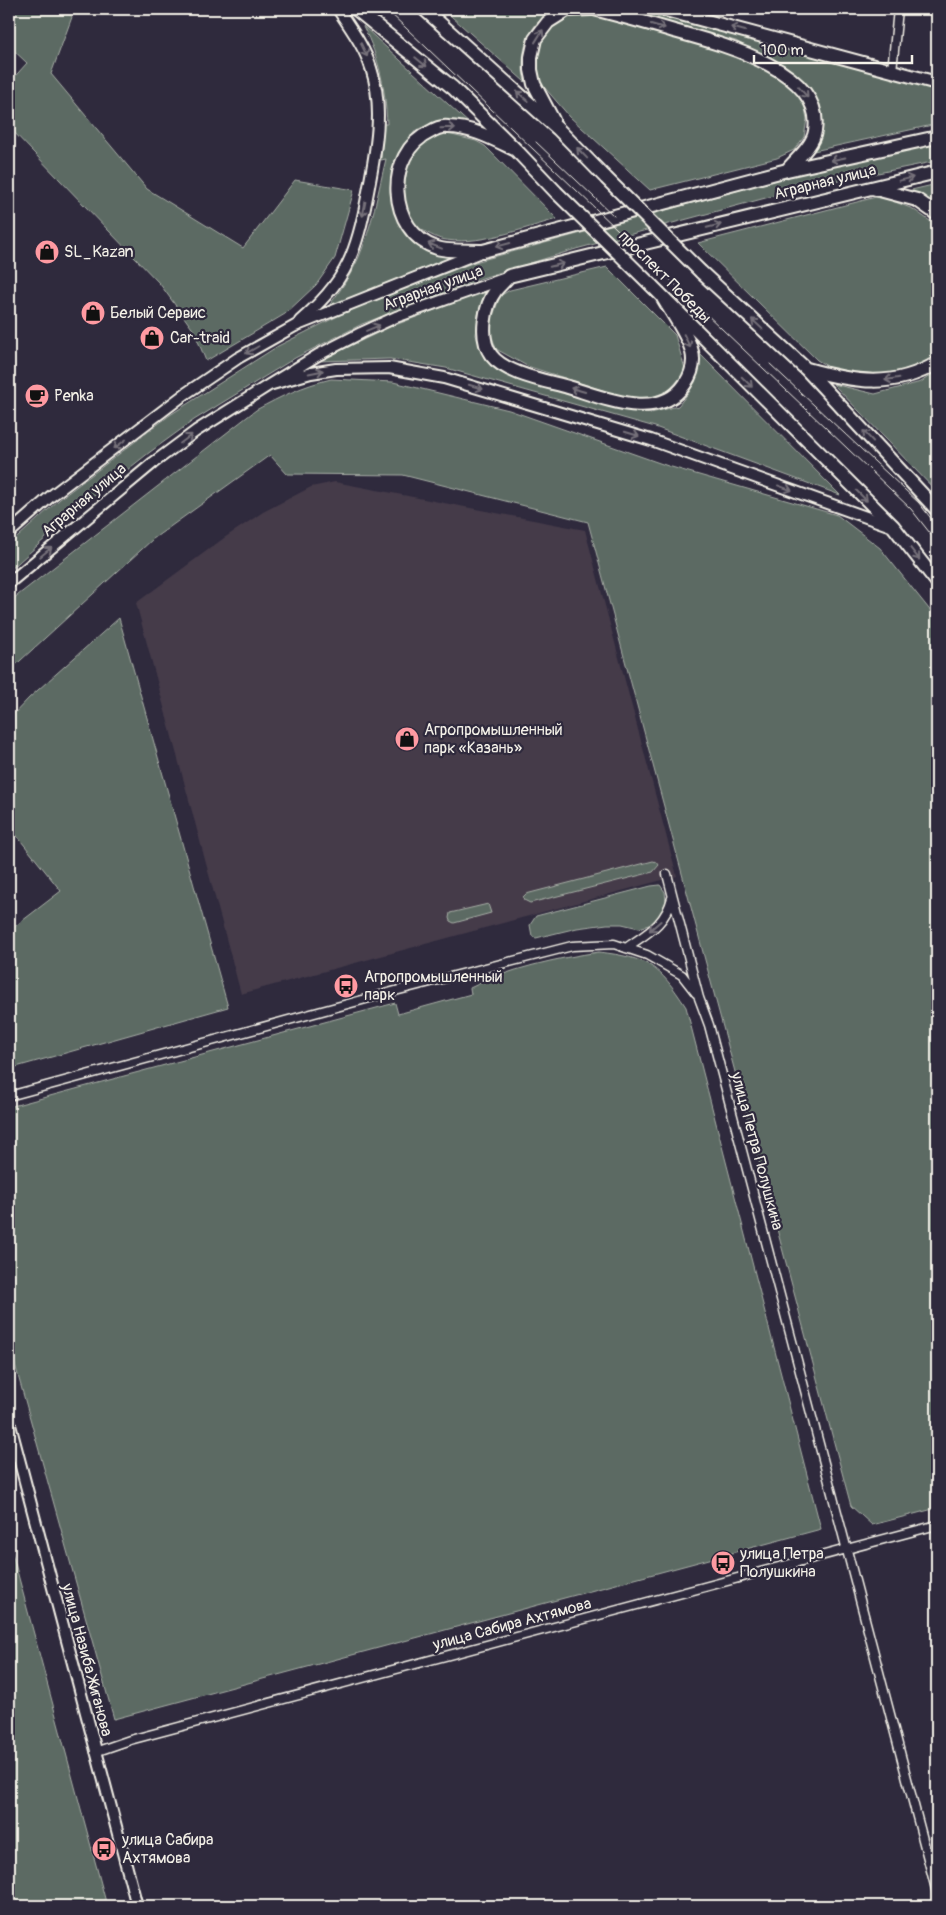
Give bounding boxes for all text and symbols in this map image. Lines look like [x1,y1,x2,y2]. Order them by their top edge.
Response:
one-way arrow [649,22,665,32]
one-way arrow [731,24,747,33]
one-way arrow [534,29,544,43]
scale bar [754,32,911,64]
text: 100 m [761,41,804,60]
one-way arrow [359,42,369,57]
one-way arrow [414,56,427,67]
one-way arrow [798,86,809,99]
one-way arrow [515,90,528,102]
one-way arrow [440,123,456,133]
one-way arrow [576,147,588,159]
one-way arrow [831,155,847,164]
street label: Аграрная улица [772,160,878,204]
one-way arrow [898,174,914,183]
one-way arrow [359,200,369,216]
one-way arrow [706,221,722,230]
street label: проспект Победы [614,226,716,328]
shop icon: SL_Kazan [34,239,60,265]
one-way arrow [428,240,443,250]
one-way arrow [495,241,511,251]
place label: SL_Kazan [64,242,134,262]
one-way arrow [548,260,564,269]
street label: Аграрная улица [380,261,486,315]
shop icon: Белый Сервис [80,300,106,326]
place label: Белый Сервис [110,303,206,323]
one-way arrow [751,318,764,330]
one-way arrow [365,322,380,332]
shop icon: Car-traid [139,325,165,351]
place label: Car-traid [170,328,230,348]
one-way arrow [683,333,692,348]
one-way arrow [246,346,260,356]
one-way arrow [308,367,324,377]
one-way arrow [884,375,900,385]
one-way arrow [741,376,753,388]
cafe icon: Penka [24,383,50,409]
one-way arrow [468,383,484,393]
one-way arrow [570,384,586,394]
place label: Penka [54,386,94,406]
one-way arrow [623,429,639,439]
one-way arrow [862,429,874,442]
one-way arrow [179,434,193,444]
one-way arrow [113,439,127,449]
street label: Аграрная улица [37,459,131,541]
one-way arrow [777,484,792,493]
one-way arrow [856,490,869,502]
one-way arrow [40,547,53,558]
one-way arrow [910,547,920,561]
place label: Агропромышленный парк «Казань» [424,720,563,758]
shop icon: Агропромышленный парк «Казань» [394,726,420,752]
one-way arrow [648,921,661,932]
place label: Агропромышленный парк [364,967,503,1005]
bus stop icon: Агропромышленный парк [333,973,359,999]
street label: улица Петра Полушкина [726,1069,788,1232]
place label: улица Петра Полушкина [739,1544,824,1582]
bus stop icon: улица Петра Полушкина [710,1550,736,1576]
street label: улица Назиба Жиганова [57,1580,117,1739]
street label: улица Сабира Ахтямова [430,1593,593,1655]
place label: улица Сабира Ахтямова [121,1830,213,1868]
bus stop icon: улица Сабира Ахтямова [91,1836,117,1862]

